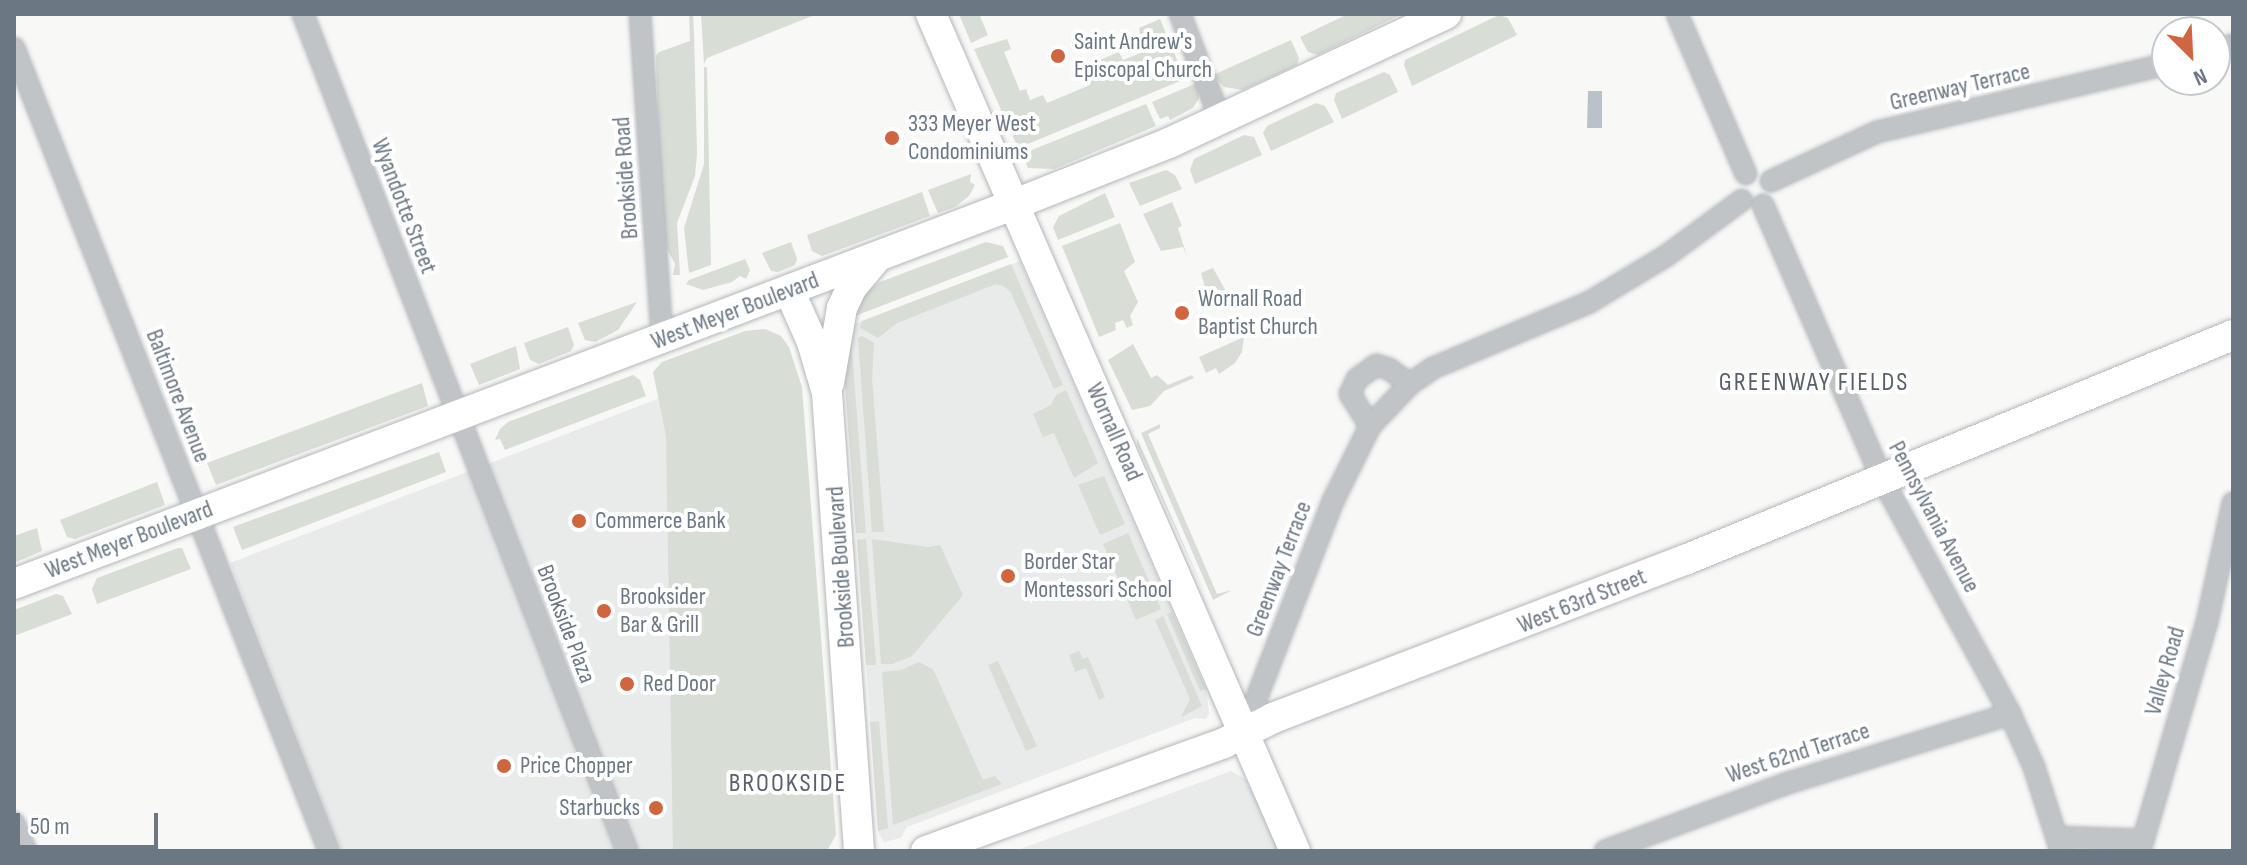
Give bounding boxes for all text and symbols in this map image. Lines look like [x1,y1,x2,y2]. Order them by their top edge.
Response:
north arrow [2151,16,2231,96]
place label: Saint Andrew's Episcopal Church [1074,28,1212,84]
marker: Saint Andrew's Episcopal Church [1049,47,1067,65]
street label: Greenway Terrace [1887,57,2033,117]
text: N [2189,62,2211,91]
place label: 333 Meyer West Condominiums [908,110,1036,166]
street label: Brookside Road [607,116,645,240]
marker: 333 Meyer West Condominiums [883,129,901,147]
street label: Wyandotte Street [365,134,443,278]
street label: West Meyer Boulevard [647,266,823,356]
place label: Wornall Road Baptist Church [1198,285,1318,341]
marker: Wornall Road Baptist Church [1173,304,1191,322]
street label: Baltimore Avenue [139,325,217,467]
district label: GREENWAY FIELDS [1719,367,1909,399]
street label: Wornall Road [1080,378,1148,486]
street label: Pennsylvania Avenue [1882,436,1986,598]
street label: Brookside Boulevard [821,485,861,649]
street label: West Meyer Boulevard [41,495,217,585]
street label: Greenway Terrace [1240,497,1318,641]
place label: Commerce Bank [595,507,726,535]
marker: Commerce Bank [570,512,588,530]
place label: Border Star Montessori School [1024,548,1172,604]
street label: Brookside Plaza [530,561,602,687]
street label: West 63rd Street [1513,562,1651,640]
marker: Border Star Montessori School [999,567,1017,585]
place label: Brooksider Bar & Grill [620,583,706,639]
marker: Brooksider Bar & Grill [595,602,613,620]
street label: Valley Road [2139,623,2191,719]
place label: Red Door [643,670,716,698]
marker: Red Door [618,675,636,693]
street label: West 62nd Terrace [1723,716,1873,790]
place label: Price Chopper [520,752,633,780]
marker: Price Chopper [495,757,513,775]
district label: BROOKSIDE [729,768,847,800]
place label: Starbucks [559,794,640,822]
scale bar [20,797,162,847]
marker: Starbucks [647,799,665,817]
text: 50 m [30,812,70,841]

